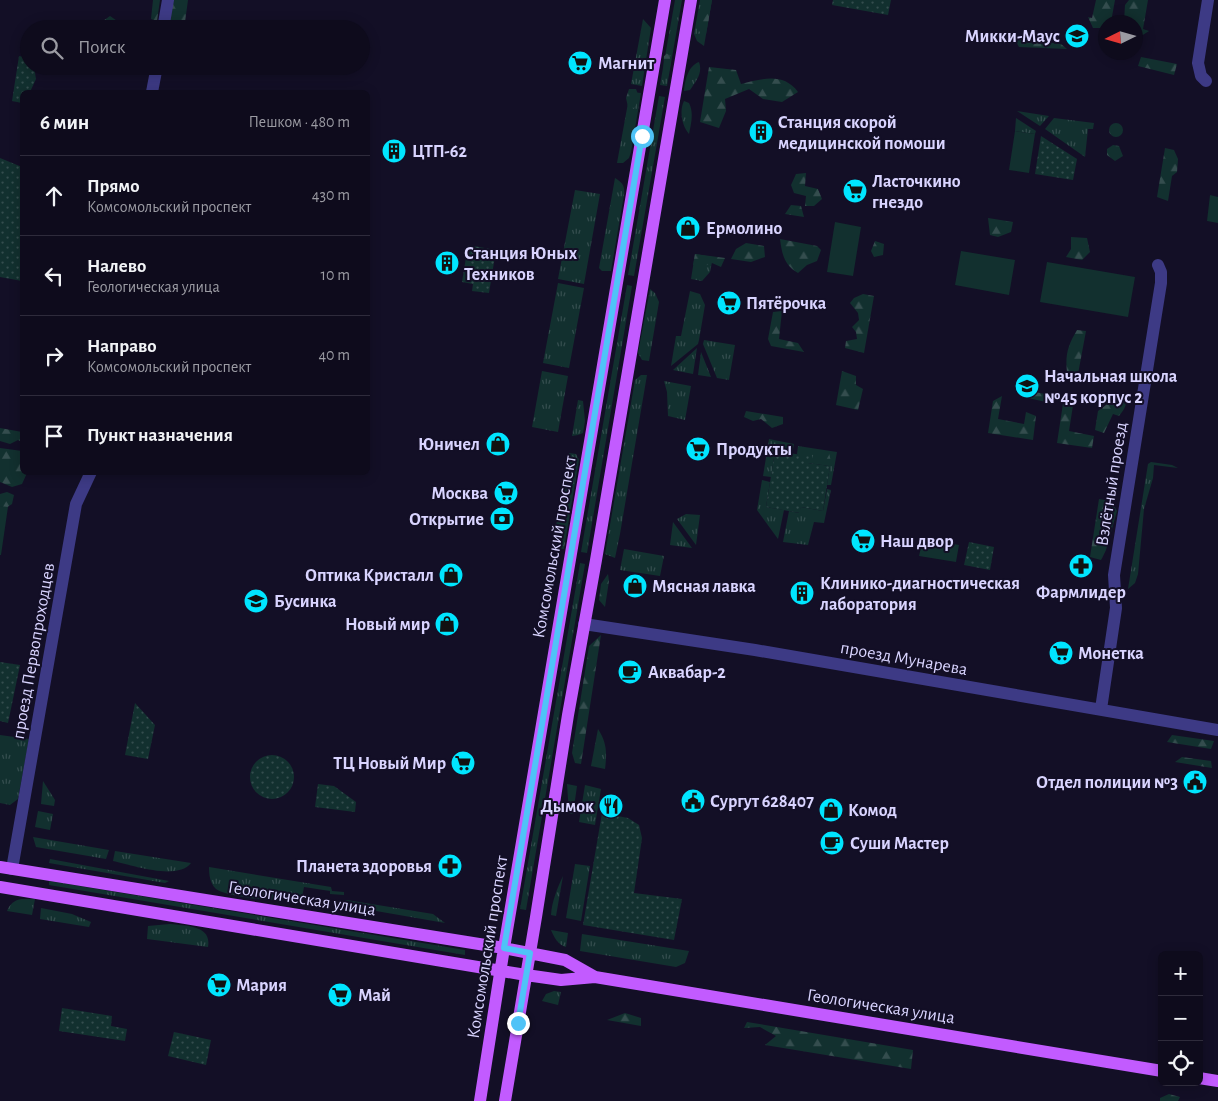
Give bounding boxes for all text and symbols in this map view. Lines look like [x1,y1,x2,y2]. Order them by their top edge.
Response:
north arrow [1098,15,1143,60]
search box [20,20,370,75]
school or university icon: Микки-Маус [1064,23,1090,49]
place label: Микки-Маус [965,28,1060,46]
icon: search [38,34,66,62]
text: Поиск [78,38,125,57]
supermarket icon: Магнит [567,50,593,76]
place label: Магнит [598,55,655,73]
text: 6 мин [40,112,89,133]
text: Пешком · 480 m [249,114,350,130]
place label: Cтанция скорой медицинской помоши [778,114,946,153]
building icon: Cтанция скорой медицинской помоши [748,119,774,145]
route start [631,125,654,148]
building icon: ЦТП-62 [381,138,407,164]
place label: ЦТП-62 [412,143,467,161]
place label: Ласточкино гнездо [872,173,961,212]
text: Прямо [87,177,140,196]
supermarket icon: Ласточкино гнездо [842,178,868,204]
icon: ahead [40,182,68,210]
text: 430 m [312,187,350,203]
text: Комсомольский проспект [87,199,251,215]
shop icon: Ермолино [675,215,701,241]
place label: Ермолино [706,220,783,238]
place label: Станция Юных Техников [464,245,578,284]
building icon: Станция Юных Техников [434,250,460,276]
text: Налево [87,257,146,276]
icon: left [40,262,68,290]
text: 10 m [321,267,350,283]
text: Геологическая улица [87,279,220,295]
supermarket icon: Пятёрочка [716,290,742,316]
place label: Пятёрочка [746,295,827,313]
text: Направо [87,337,157,356]
icon: right [40,342,68,370]
text: 40 m [318,347,350,363]
text: Комсомольский проспект [87,359,251,375]
place label: Начальная школа №45 корпус 2 [1044,368,1178,407]
school or university icon: Начальная школа №45 корпус 2 [1014,373,1040,399]
street label: Взлётный проезд [1093,421,1131,547]
icon: arrive [40,422,68,450]
text: Пункт назначения [87,426,233,445]
shop icon: Юничел [485,431,511,457]
place label: Юничел [418,436,480,454]
supermarket icon: Продукты [685,436,711,462]
place label: Продукты [716,441,792,459]
street label: Комсомольский проспект [530,454,580,640]
supermarket icon: Москва [493,480,519,506]
place label: Москва [431,485,488,503]
bank icon: Открытие [489,506,515,532]
place label: Открытие [409,511,484,529]
supermarket icon: Наш двор [850,528,876,554]
place label: Наш двор [880,533,954,551]
pharmacy icon: Фармлидер [1068,553,1094,579]
street label: проезд Первопроходцев [10,562,58,741]
shop icon: Оптика Кристалл [438,562,464,588]
place label: Оптика Кристалл [305,567,434,585]
shop icon: Мясная лавка [622,573,648,599]
place label: Клинико-диагностическая лаборатория [820,575,1020,614]
place label: Мясная лавка [652,578,756,596]
building icon: Клинико-диагностическая лаборатория [789,580,815,606]
place label: Фармлидер [1036,584,1126,602]
school or university icon: Бусинка [243,588,269,614]
place label: Бусинка [274,593,337,611]
shop icon: Новый мир [434,611,460,637]
place label: Новый мир [345,616,430,634]
street label: проезд Мунарева [839,639,969,679]
supermarket icon: Монетка [1048,640,1074,666]
place label: Монетка [1078,645,1144,663]
cafe icon: Аквабар-2 [617,659,643,685]
place label: Аквабар-2 [648,664,726,682]
supermarket icon: ТЦ Новый Мир [450,750,476,776]
place label: ТЦ Новый Мир [333,755,446,773]
public building icon: Отдел полиции №3 [1182,769,1208,795]
place label: Отдел полиции №3 [1036,774,1178,792]
public building icon: Сургут 628407 [680,788,706,814]
restaurant icon: Дымок [598,793,624,819]
place label: Сургут 628407 [710,793,814,811]
shop icon: Комод [818,797,844,823]
place label: Дымок [540,798,594,816]
place label: Комод [848,802,897,820]
cafe icon: Суши Мастер [819,830,845,856]
place label: Суши Мастер [850,835,949,853]
pharmacy icon: Планета здоровья [437,853,463,879]
street label: Комсомольский проспект [465,854,511,1040]
place label: Планета здоровья [296,858,432,876]
street label: Геологическая улица [227,878,377,920]
map controls [1158,951,1203,1086]
button: + [1158,951,1203,996]
supermarket icon: Мария [206,972,232,998]
place label: Мария [236,977,287,995]
supermarket icon: Май [327,982,353,1008]
street label: Геологическая улица [806,986,956,1028]
place label: Май [358,987,391,1005]
button: − [1158,996,1203,1041]
route end [507,1012,530,1035]
button: locate [1158,1041,1203,1086]

